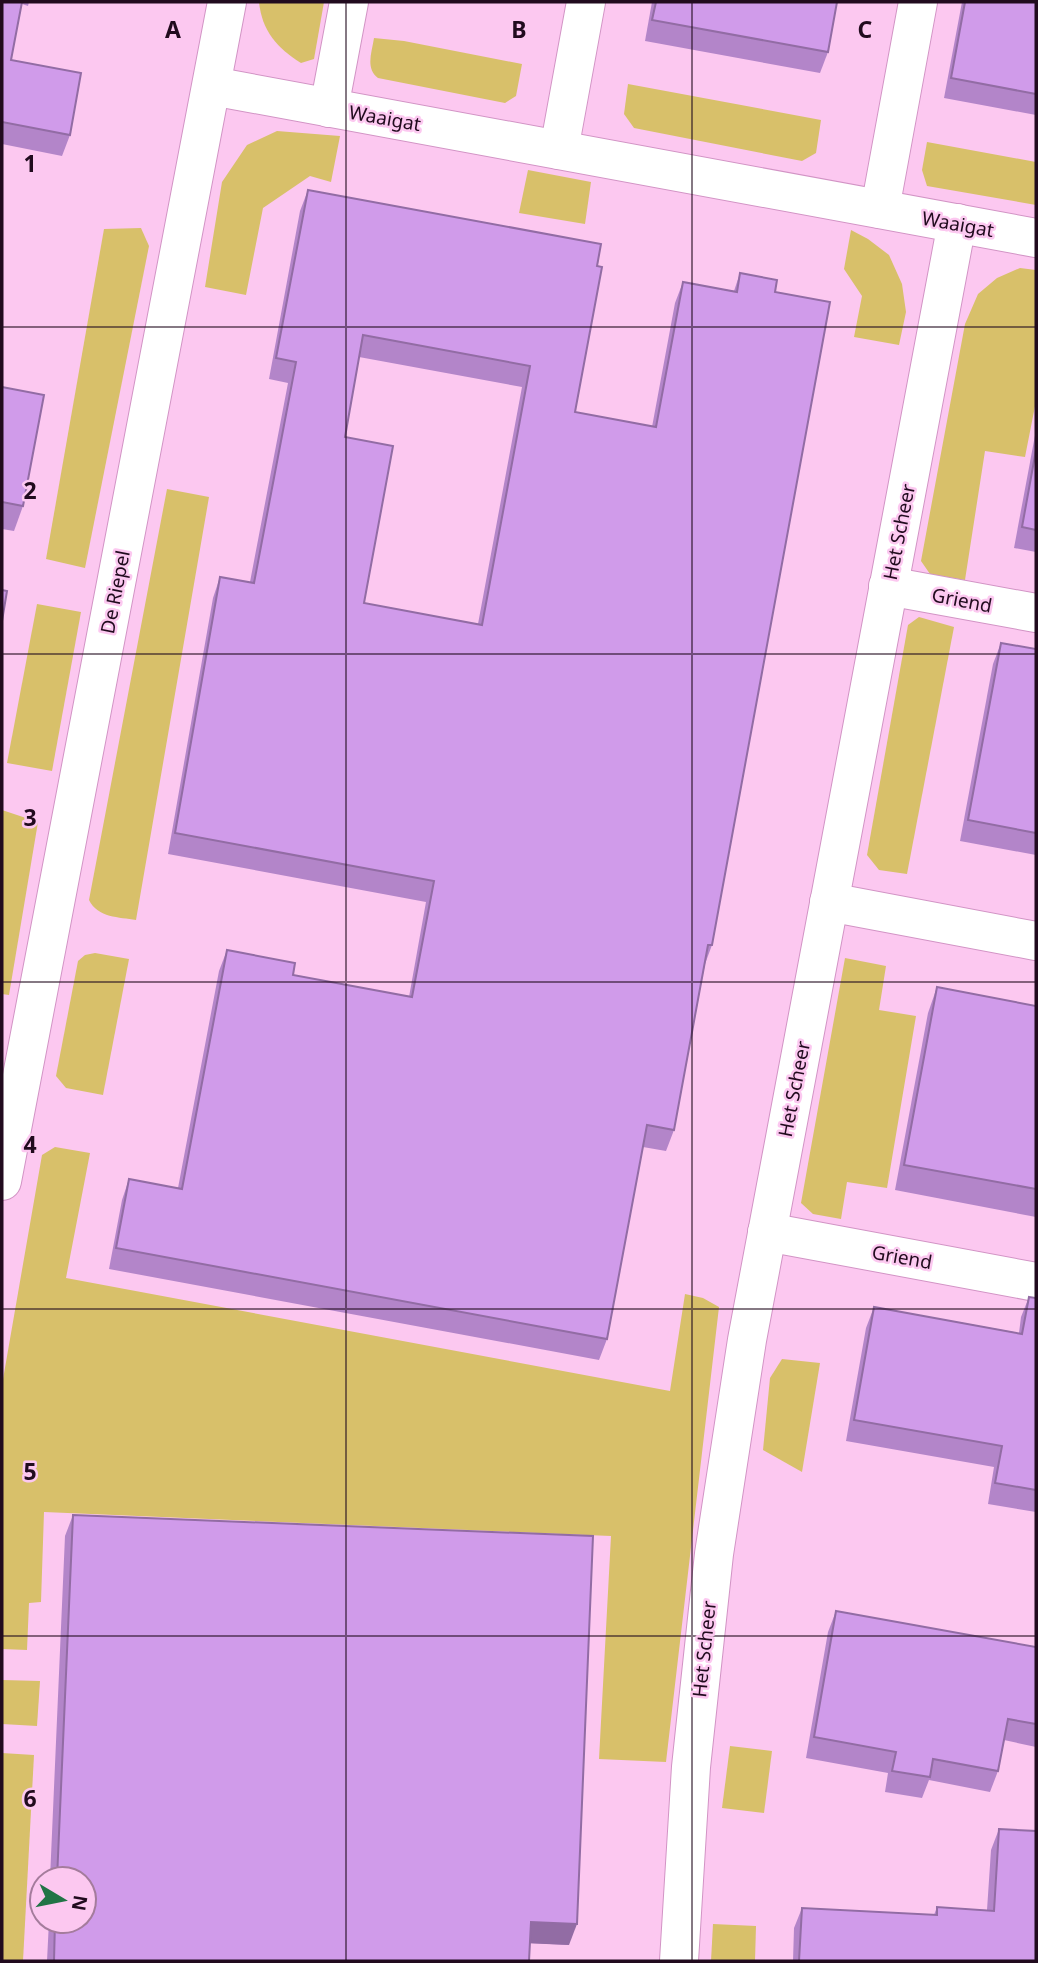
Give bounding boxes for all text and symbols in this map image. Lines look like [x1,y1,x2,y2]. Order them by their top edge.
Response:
text: A [165,13,181,45]
text: B [511,13,527,45]
text: C [858,13,873,45]
street label: Waaigat [347,99,423,137]
text: 1 [23,147,37,179]
street label: Waaigat [920,205,996,243]
text: 2 [23,474,37,506]
street label: Het Scheer [877,482,921,582]
street label: De Riepel [94,548,136,636]
street label: Griend [930,581,994,619]
text: 3 [23,801,37,833]
street label: Het Scheer [772,1039,816,1139]
text: 4 [23,1128,37,1160]
street label: Griend [870,1239,934,1275]
text: 5 [23,1455,37,1487]
street label: Het Scheer [686,1599,722,1699]
text: 6 [23,1782,37,1814]
north arrow [28,1865,98,1935]
text: N [66,1893,94,1913]

